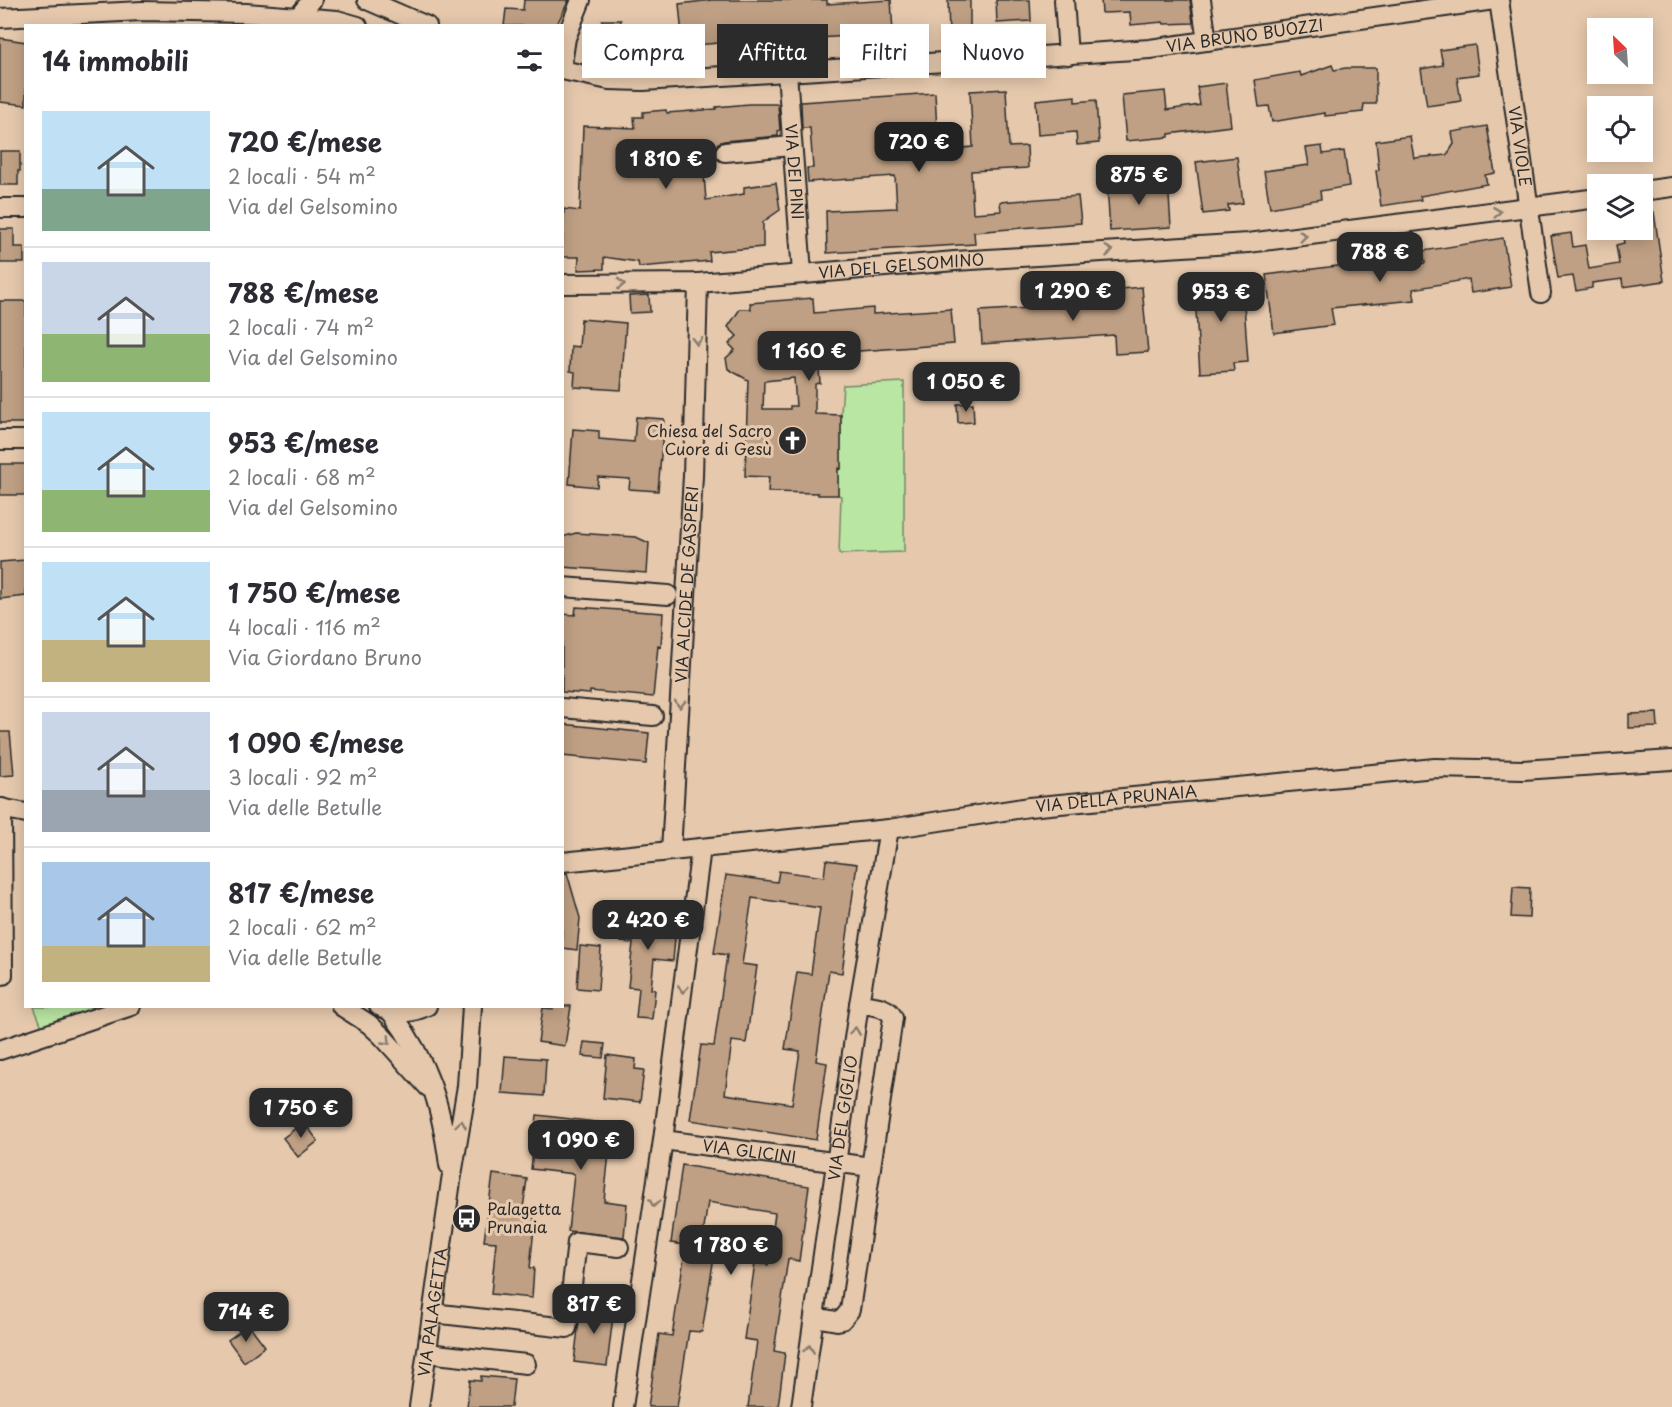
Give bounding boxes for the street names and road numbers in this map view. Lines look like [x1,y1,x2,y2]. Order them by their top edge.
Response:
street label: VIA BRUNO BUOZZI [1165,11,1325,58]
street label: VIA VIOLE [1503,104,1539,188]
street label: VIA DEI PINI [780,123,811,220]
street label: VIA DEL GELSOMINO [817,246,985,284]
street label: VIA ALCIDE DE GASPERI [668,485,703,684]
street label: VIA DELLA PRUNAIA [1034,778,1198,817]
street label: VIA DEL GIGLIO [821,1054,862,1182]
street label: VIA GLICINI [701,1132,798,1168]
street label: VIA PALAGETTA [410,1245,453,1378]

